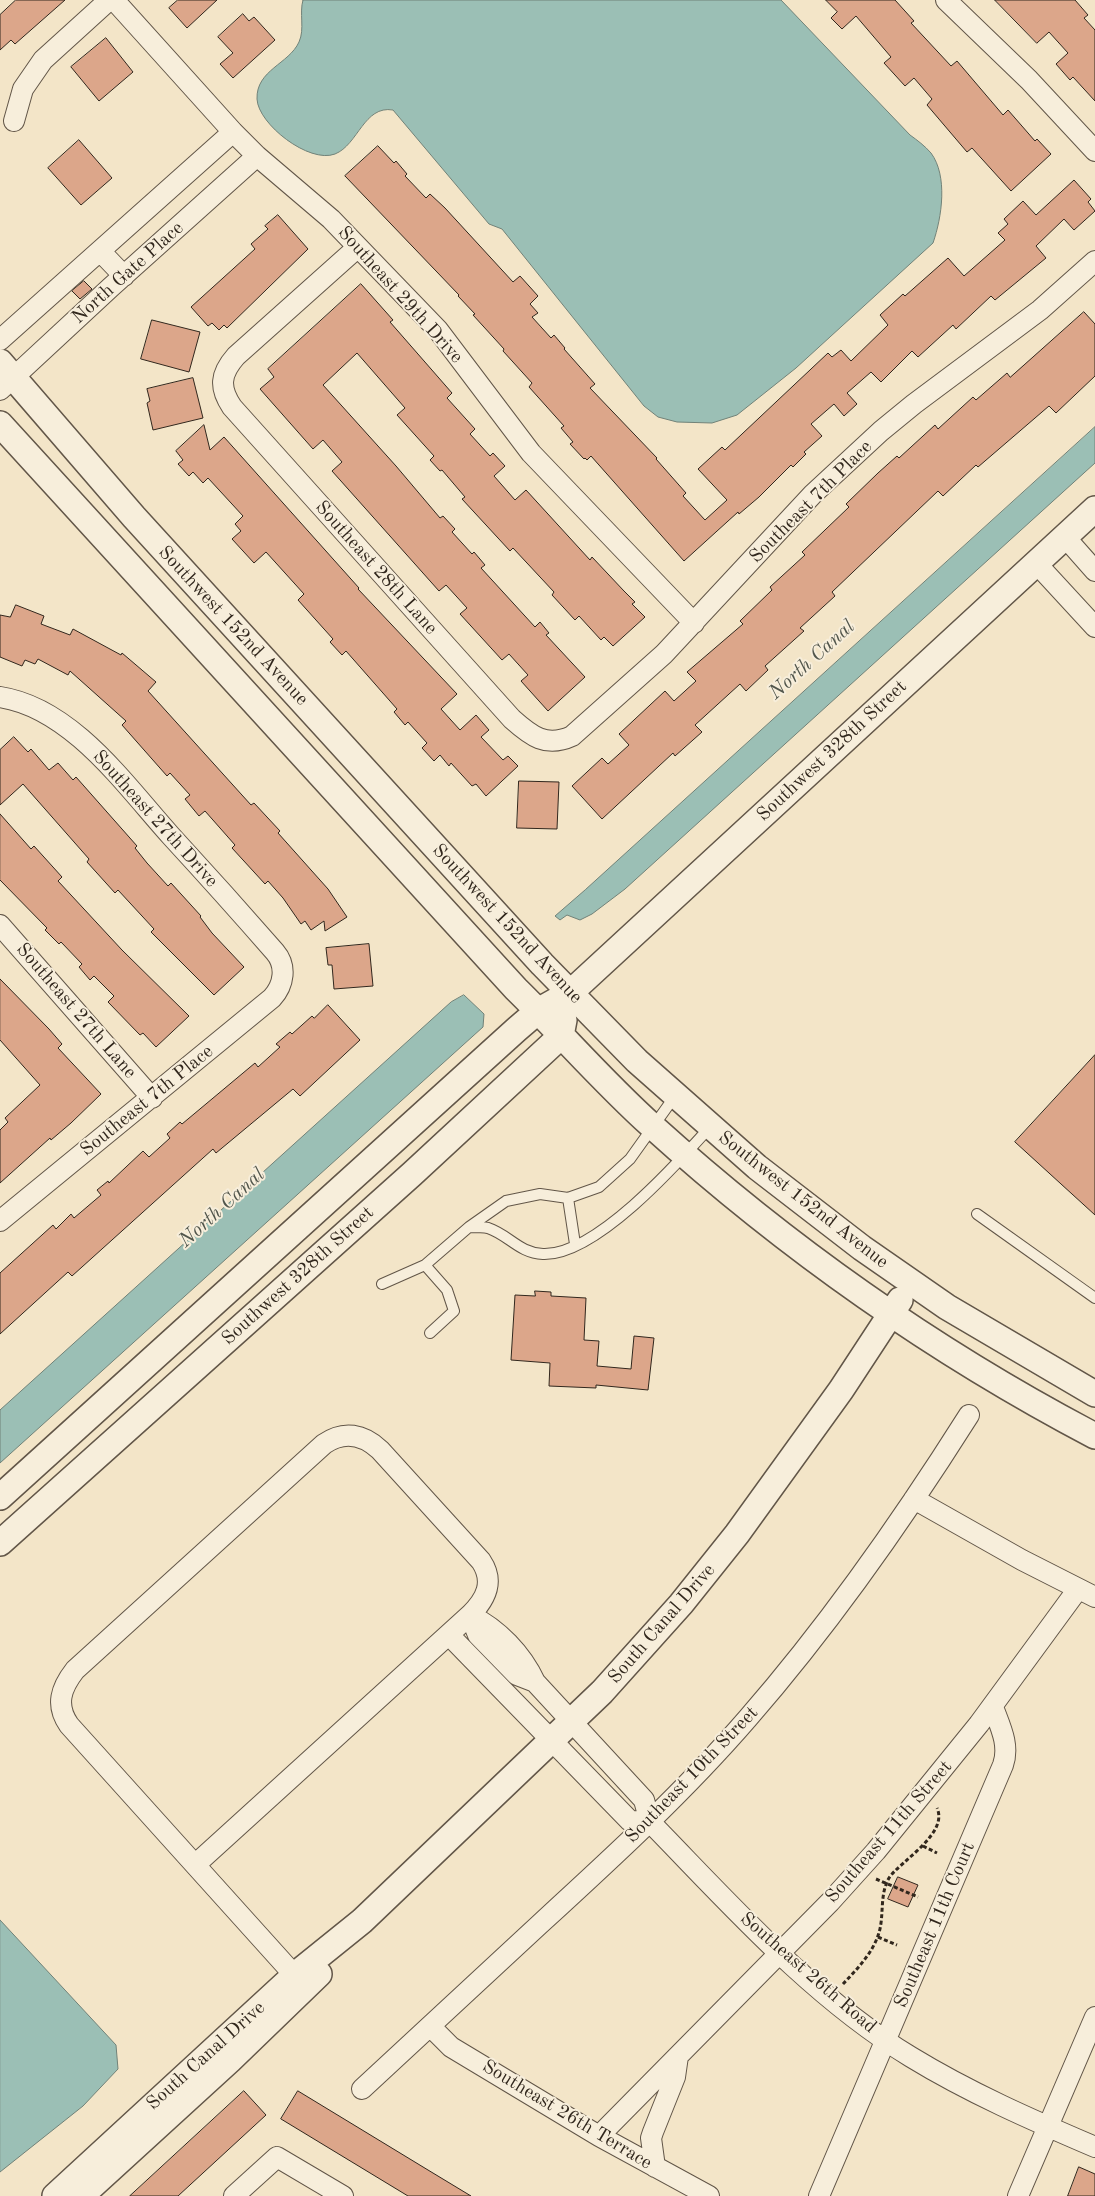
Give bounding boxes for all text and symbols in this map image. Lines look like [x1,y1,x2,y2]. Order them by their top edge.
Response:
street label: North Gate Place [67,217,189,329]
street label: Southeast 29th Drive [332,222,468,368]
street label: Southeast 7th Place [745,436,877,568]
street label: Southeast 28th Lane [310,496,442,640]
street label: Southwest 152nd Avenue [153,541,313,711]
water label: North Canal [764,615,860,705]
street label: Southwest 328th Street [752,676,912,826]
street label: Southeast 27th Drive [87,746,223,892]
street label: Southwest 152nd Avenue [427,839,587,1009]
street label: Southeast 27th Lane [11,939,141,1083]
street label: Southeast 7th Place [76,1040,218,1162]
street label: Southwest 152nd Avenue [713,1126,893,1274]
water label: North Canal [174,1163,270,1253]
street label: Southwest 328th Street [217,1202,379,1350]
street label: South Canal Drive [604,1559,720,1689]
street label: Southeast 10th Street [621,1702,763,1848]
street label: Southeast 11th Street [821,1756,957,1908]
street label: Southeast 11th Court [890,1839,980,2011]
street label: Southeast 26th Road [735,1908,881,2038]
street label: South Canal Drive [142,1997,270,2115]
street label: Southeast 26th Terrace [478,2055,656,2175]

